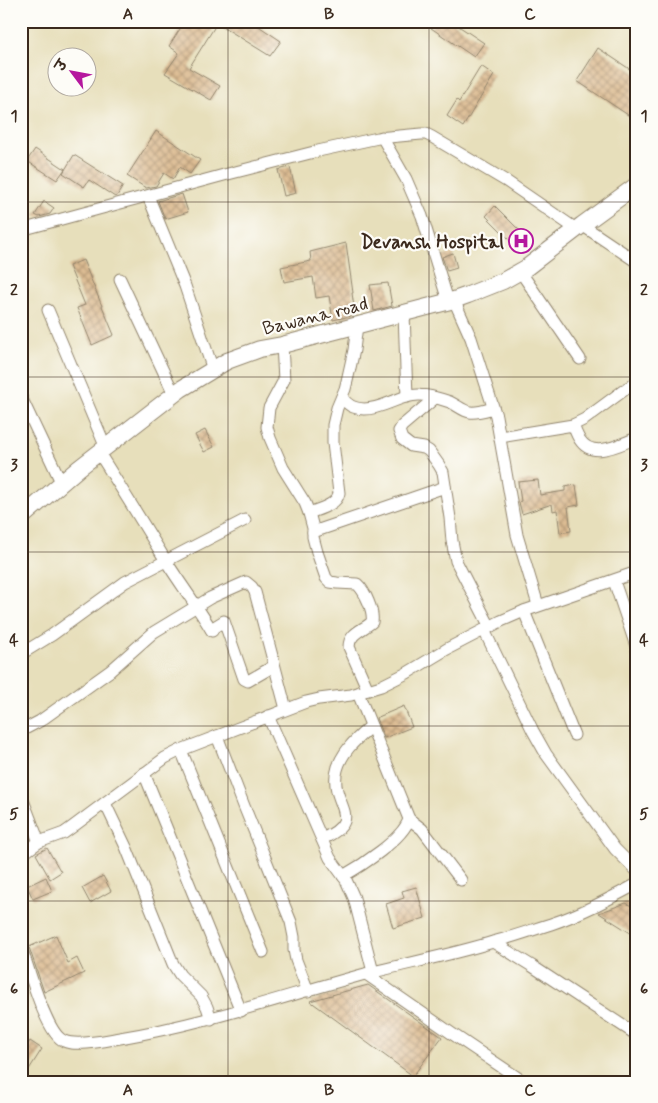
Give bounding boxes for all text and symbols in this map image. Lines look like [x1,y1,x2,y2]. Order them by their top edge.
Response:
text: A [123,4,133,25]
text: B [324,4,334,25]
text: C [524,4,536,25]
north arrow [48,48,98,98]
text: उ [51,55,73,76]
text: 1 [10,106,18,127]
text: 1 [640,106,648,127]
hospital icon: Devansh Hospital [508,228,534,254]
place label: Devansh Hospital [360,230,504,255]
text: 2 [10,280,18,301]
text: 2 [640,280,648,301]
street label: Bawana road [260,291,371,342]
text: 3 [10,455,18,476]
text: 3 [640,455,648,476]
text: 4 [9,630,19,651]
text: 4 [639,630,649,651]
text: 5 [9,804,19,825]
text: 5 [639,804,649,825]
text: 6 [10,979,18,1000]
text: 6 [640,979,648,1000]
text: A [123,1080,133,1101]
text: B [324,1080,334,1101]
text: C [524,1080,536,1101]

